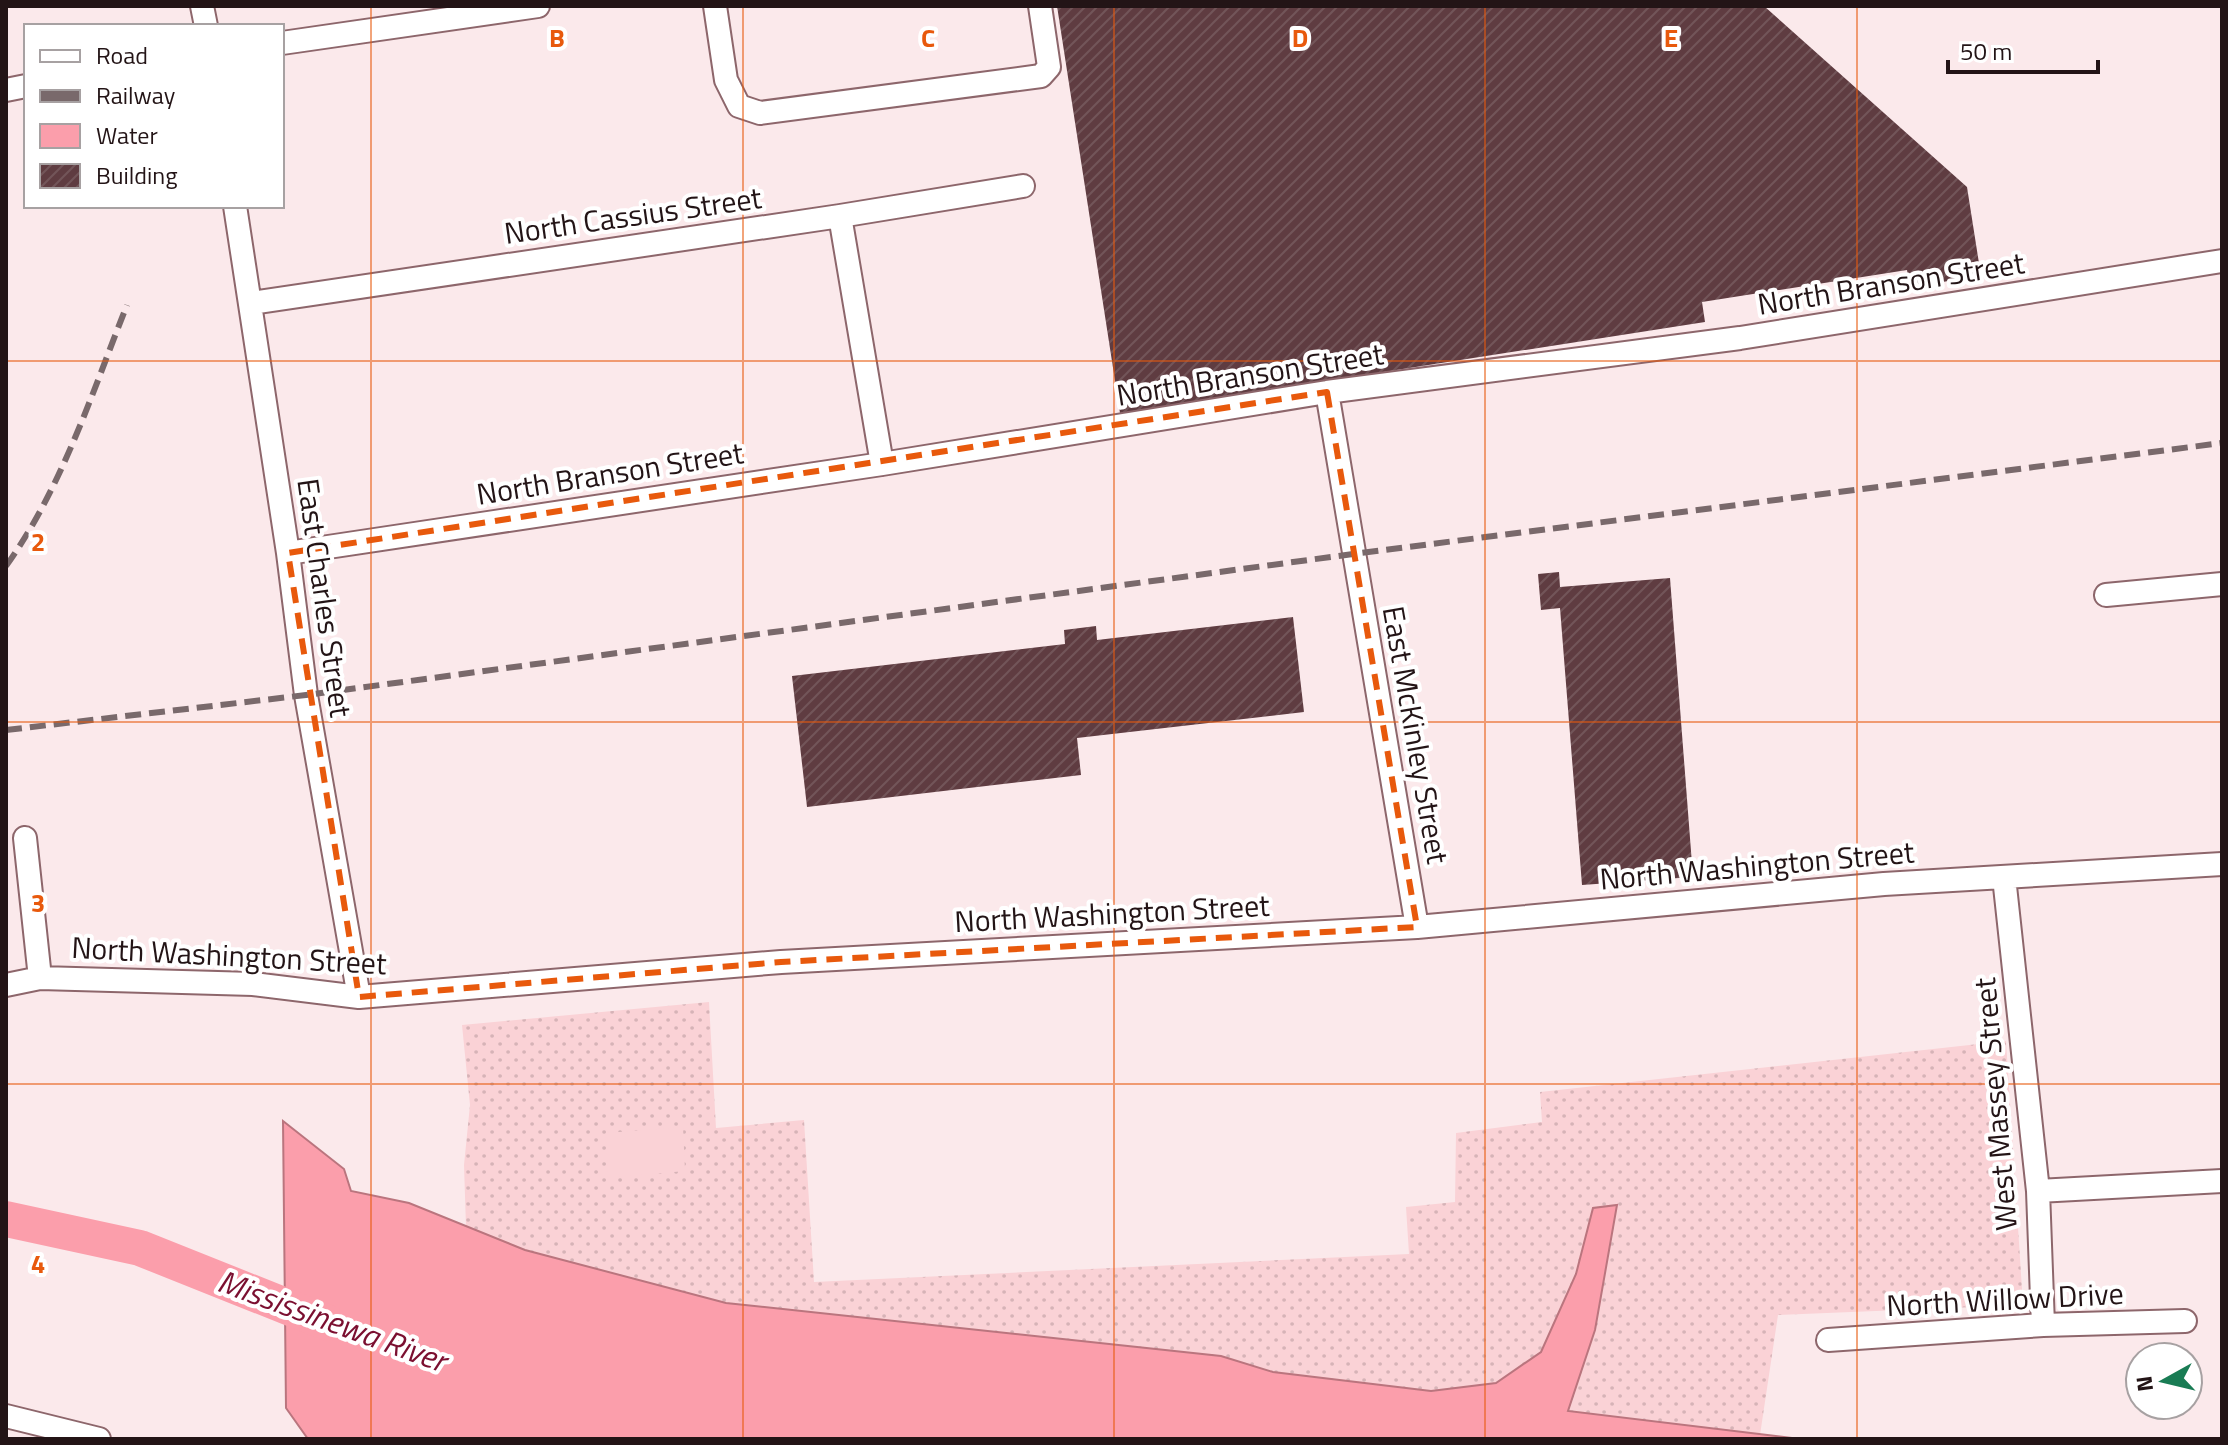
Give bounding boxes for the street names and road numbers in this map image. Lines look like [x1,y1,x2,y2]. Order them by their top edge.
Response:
street label: North Cassius Street [501,174,765,256]
street label: North Branson Street [1754,239,2028,327]
street label: North Branson Street [1113,330,1387,418]
street label: North Branson Street [473,429,747,517]
street label: East Charles Street [285,476,365,721]
street label: East McKinley Street [1371,602,1461,868]
street label: North Washington Street [1598,828,1916,902]
street label: North Washington Street [953,882,1271,944]
street label: North Washington Street [70,924,388,986]
street label: West Massey Street [1961,975,2029,1232]
street label: North Willow Drive [1885,1270,2125,1328]

